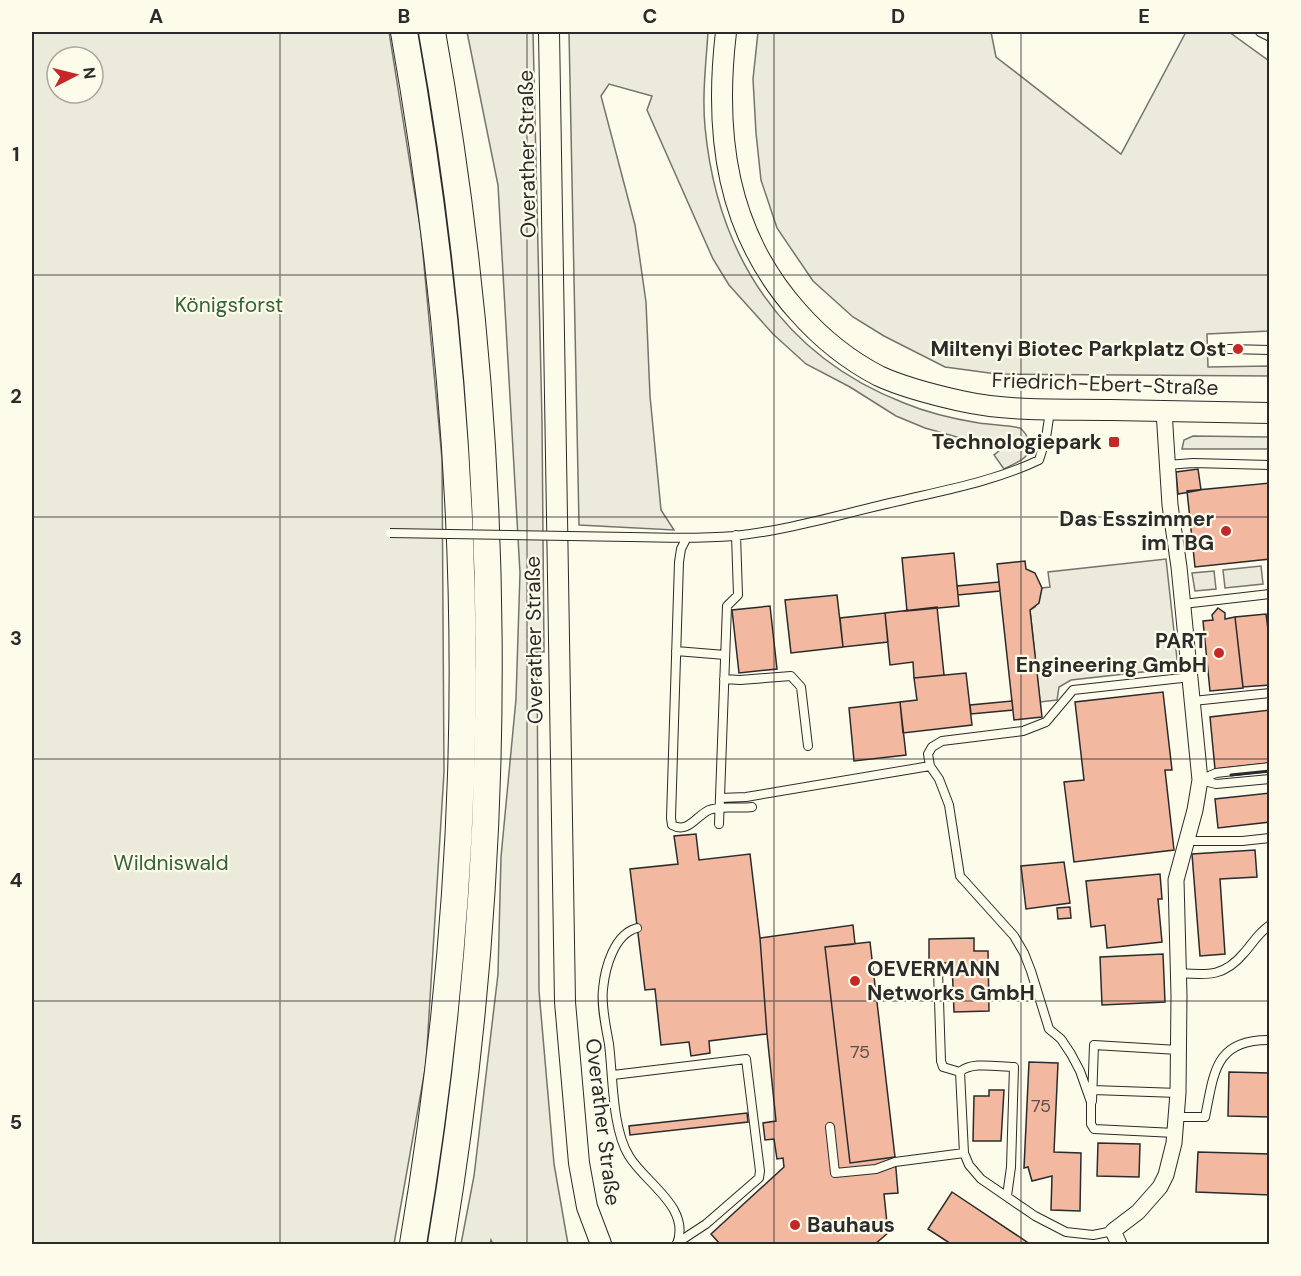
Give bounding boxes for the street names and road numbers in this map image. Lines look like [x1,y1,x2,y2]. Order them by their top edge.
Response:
street label: Overather Straße [512,70,542,238]
street label: Friedrich-Ebert-Straße [991,366,1219,402]
street label: Overather Straße [519,556,549,724]
street label: Overather Straße [579,1037,627,1207]

